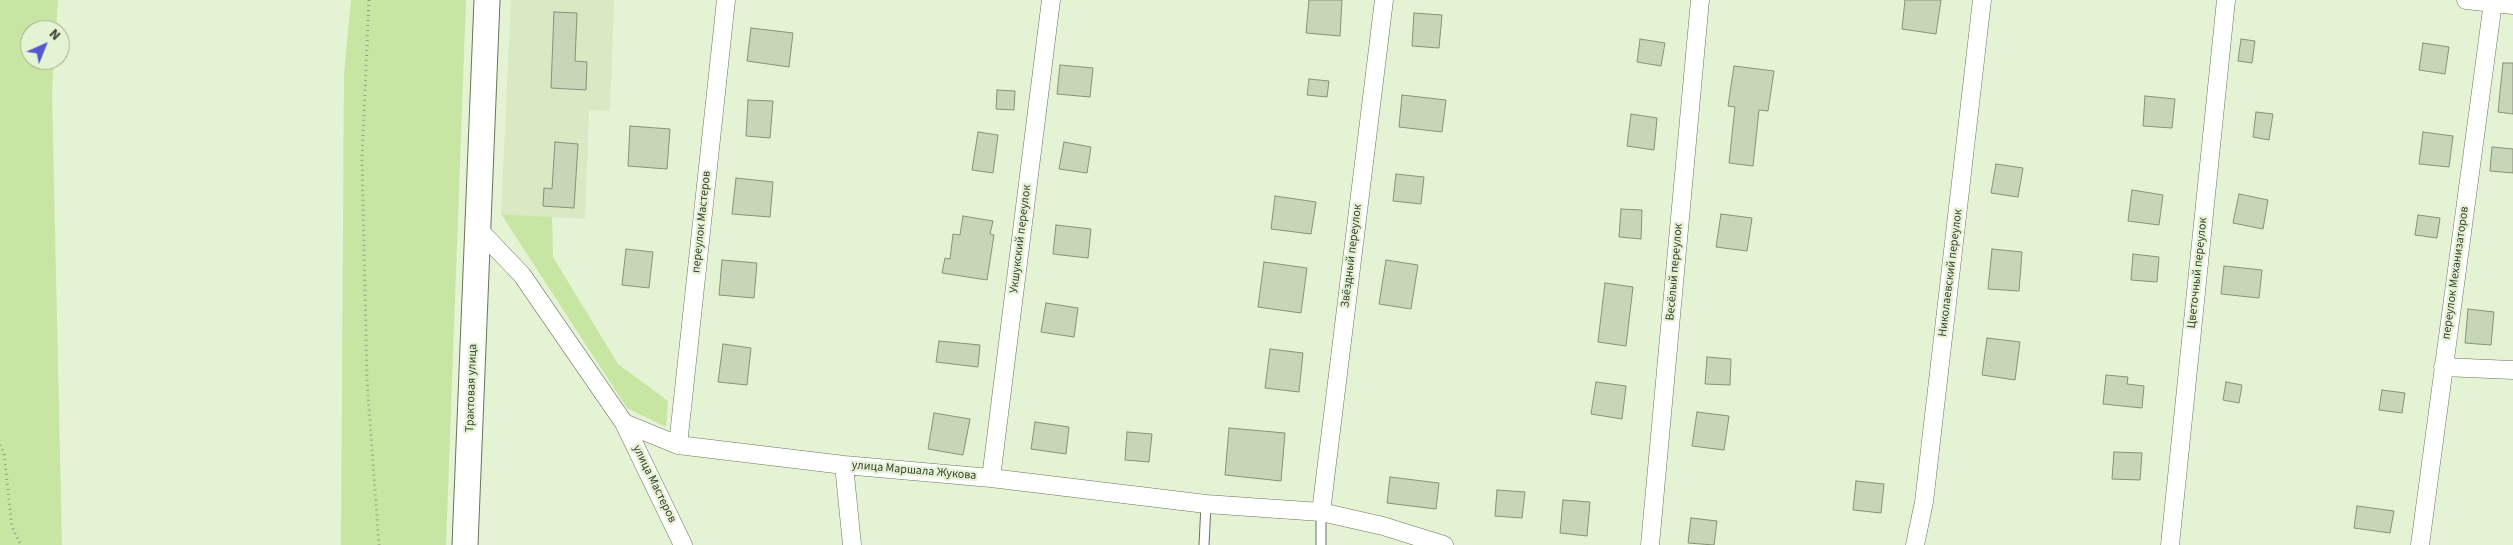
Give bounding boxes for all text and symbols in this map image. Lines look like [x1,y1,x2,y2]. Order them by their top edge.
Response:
north arrow [20,20,70,70]
text: N [44,25,65,45]
street label: переулок Мастеров [689,170,715,274]
street label: Укшукский переулок [1007,184,1035,294]
street label: Звёздный переулок [1339,203,1365,309]
street label: переулок Механизаторов [2440,206,2472,340]
street label: Николаевский переулок [1936,208,1966,338]
street label: Цветочный переулок [2185,217,2211,329]
street label: Весёлый переулок [1664,223,1686,321]
street label: Трактовая улица [463,344,481,432]
street label: улица Мастеров [629,443,679,525]
street label: улица Маршала Жукова [851,458,977,484]

